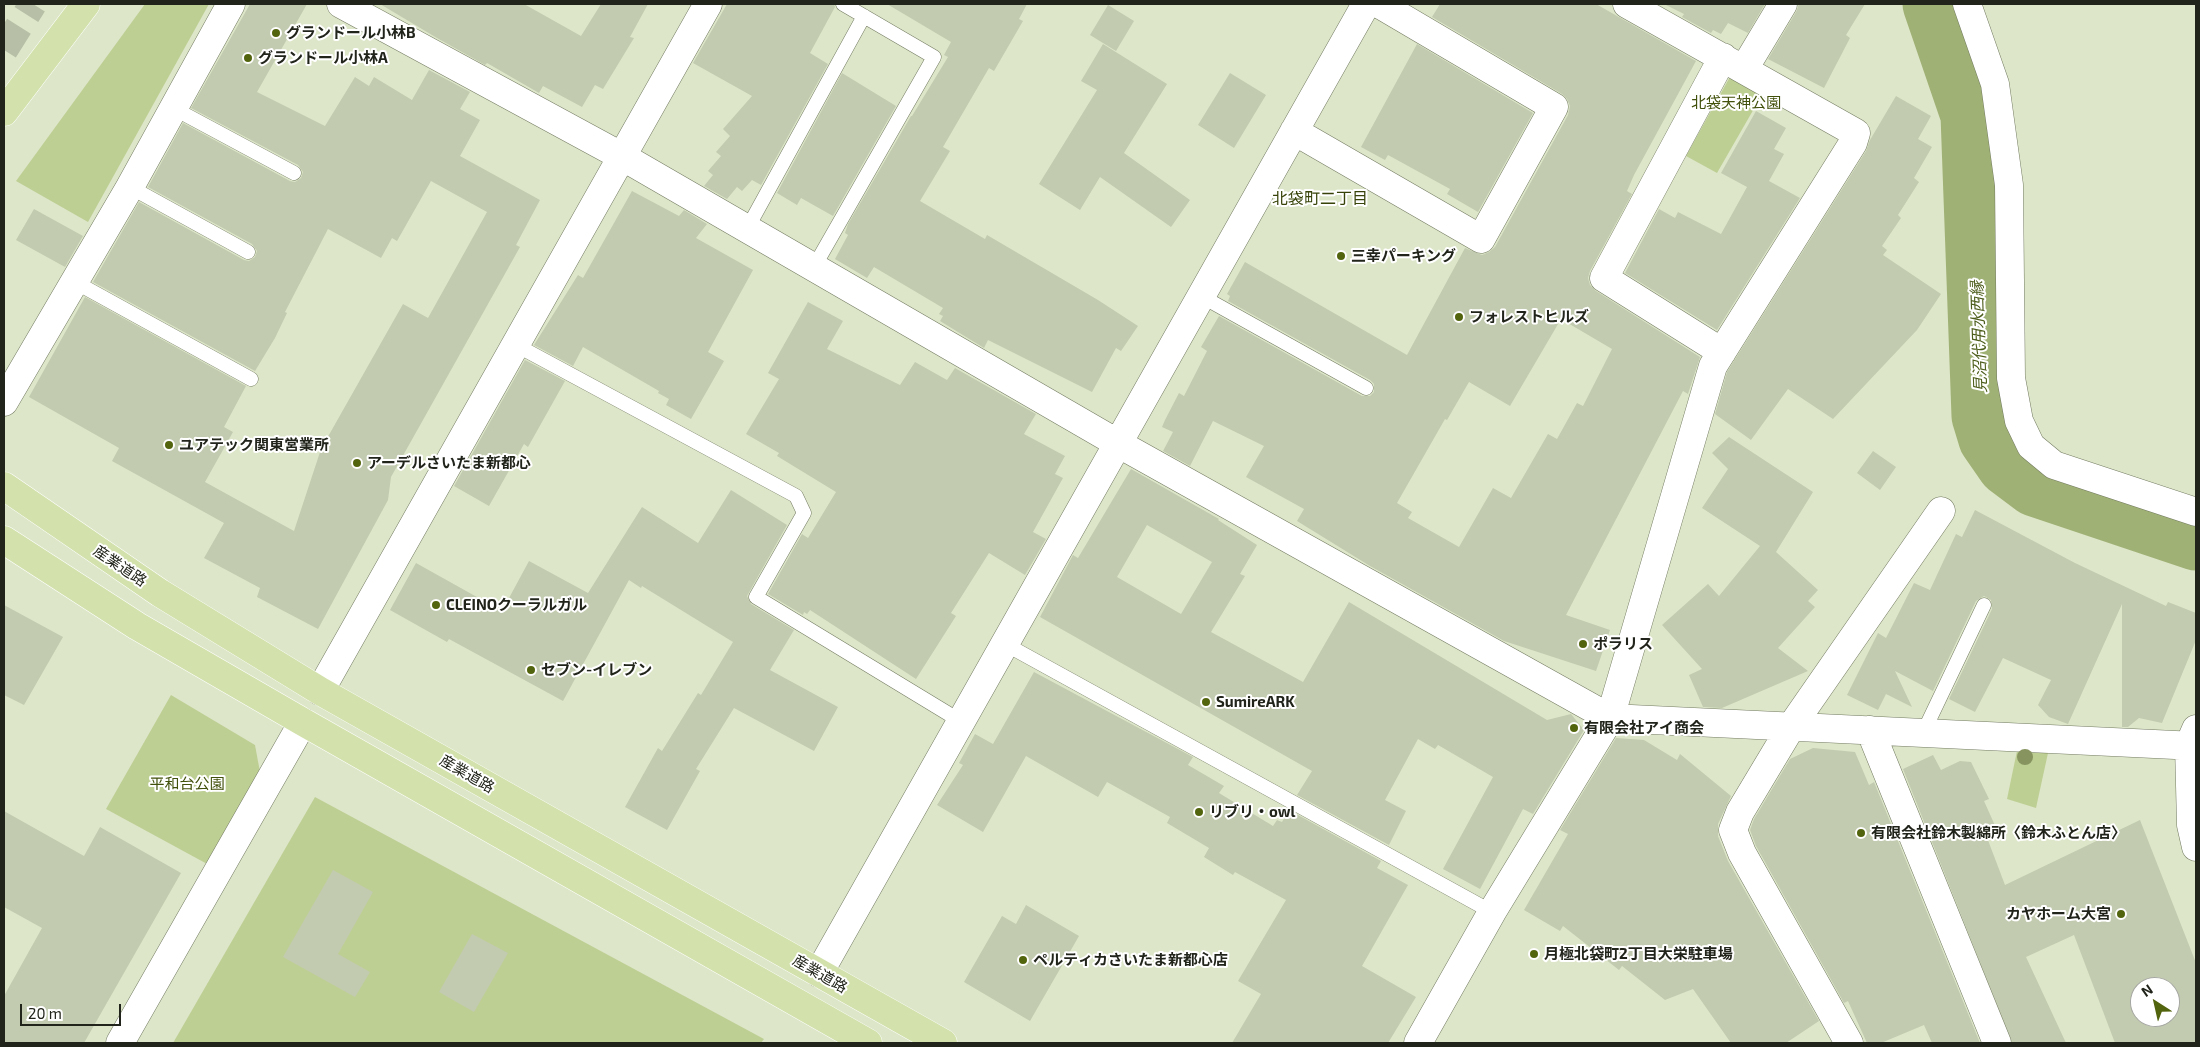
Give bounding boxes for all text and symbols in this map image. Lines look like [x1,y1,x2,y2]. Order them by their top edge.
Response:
place label: グランドール小林B [286,24,416,42]
marker: グランドール小林B [270,27,282,39]
place label: グランドール小林A [258,49,388,67]
marker: グランドール小林A [242,52,254,64]
park label: 北袋天神公園 [1691,94,1781,112]
district label: 北袋町二丁目 [1272,189,1368,209]
place label: 三幸パーキング [1351,247,1456,265]
marker: 三幸パーキング [1335,250,1347,262]
water label: 見沼代用水西縁 [1967,281,1991,393]
place label: フォレストヒルズ [1469,308,1589,326]
marker: フォレストヒルズ [1453,311,1465,323]
place label: ユアテック関東営業所 [179,436,329,454]
marker: ユアテック関東営業所 [163,439,175,451]
place label: アーデルさいたま新都心 [367,454,531,472]
marker: アーデルさいたま新都心 [351,457,363,469]
street label: 産業道路 [90,542,150,590]
place label: CLEINOクーラルガル [446,596,587,614]
marker: CLEINOクーラルガル [430,599,442,611]
place label: ポラリス [1593,635,1653,653]
marker: ポラリス [1577,638,1589,650]
place label: セブン-イレブン [541,661,652,679]
marker: セブン-イレブン [525,664,537,676]
place label: SumireARK [1216,693,1295,711]
marker: SumireARK [1200,696,1212,708]
place label: 有限会社アイ商会 [1584,719,1704,737]
marker: 有限会社アイ商会 [1568,722,1580,734]
street label: 産業道路 [437,751,497,797]
park label: 平和台公園 [150,775,224,793]
place label: リブリ・owl [1209,803,1295,821]
marker: リブリ・owl [1193,806,1205,818]
place label: 有限会社鈴木製綿所〈鈴木ふとん店〉 [1871,824,2126,842]
marker: 有限会社鈴木製綿所〈鈴木ふとん店〉 [1855,827,1867,839]
place label: カヤホーム大宮 [2006,905,2111,923]
marker: カヤホーム大宮 [2115,908,2127,920]
place label: 月極北袋町2丁目大栄駐車場 [1544,945,1733,963]
marker: 月極北袋町2丁目大栄駐車場 [1528,948,1540,960]
street label: 産業道路 [790,951,850,997]
place label: ペルティカさいたま新都心店 [1033,951,1228,969]
marker: ペルティカさいたま新都心店 [1017,954,1029,966]
north arrow [2130,977,2180,1027]
text: N [2138,980,2156,1000]
scale bar [22,994,124,1026]
text: 20 m [28,1004,62,1022]

